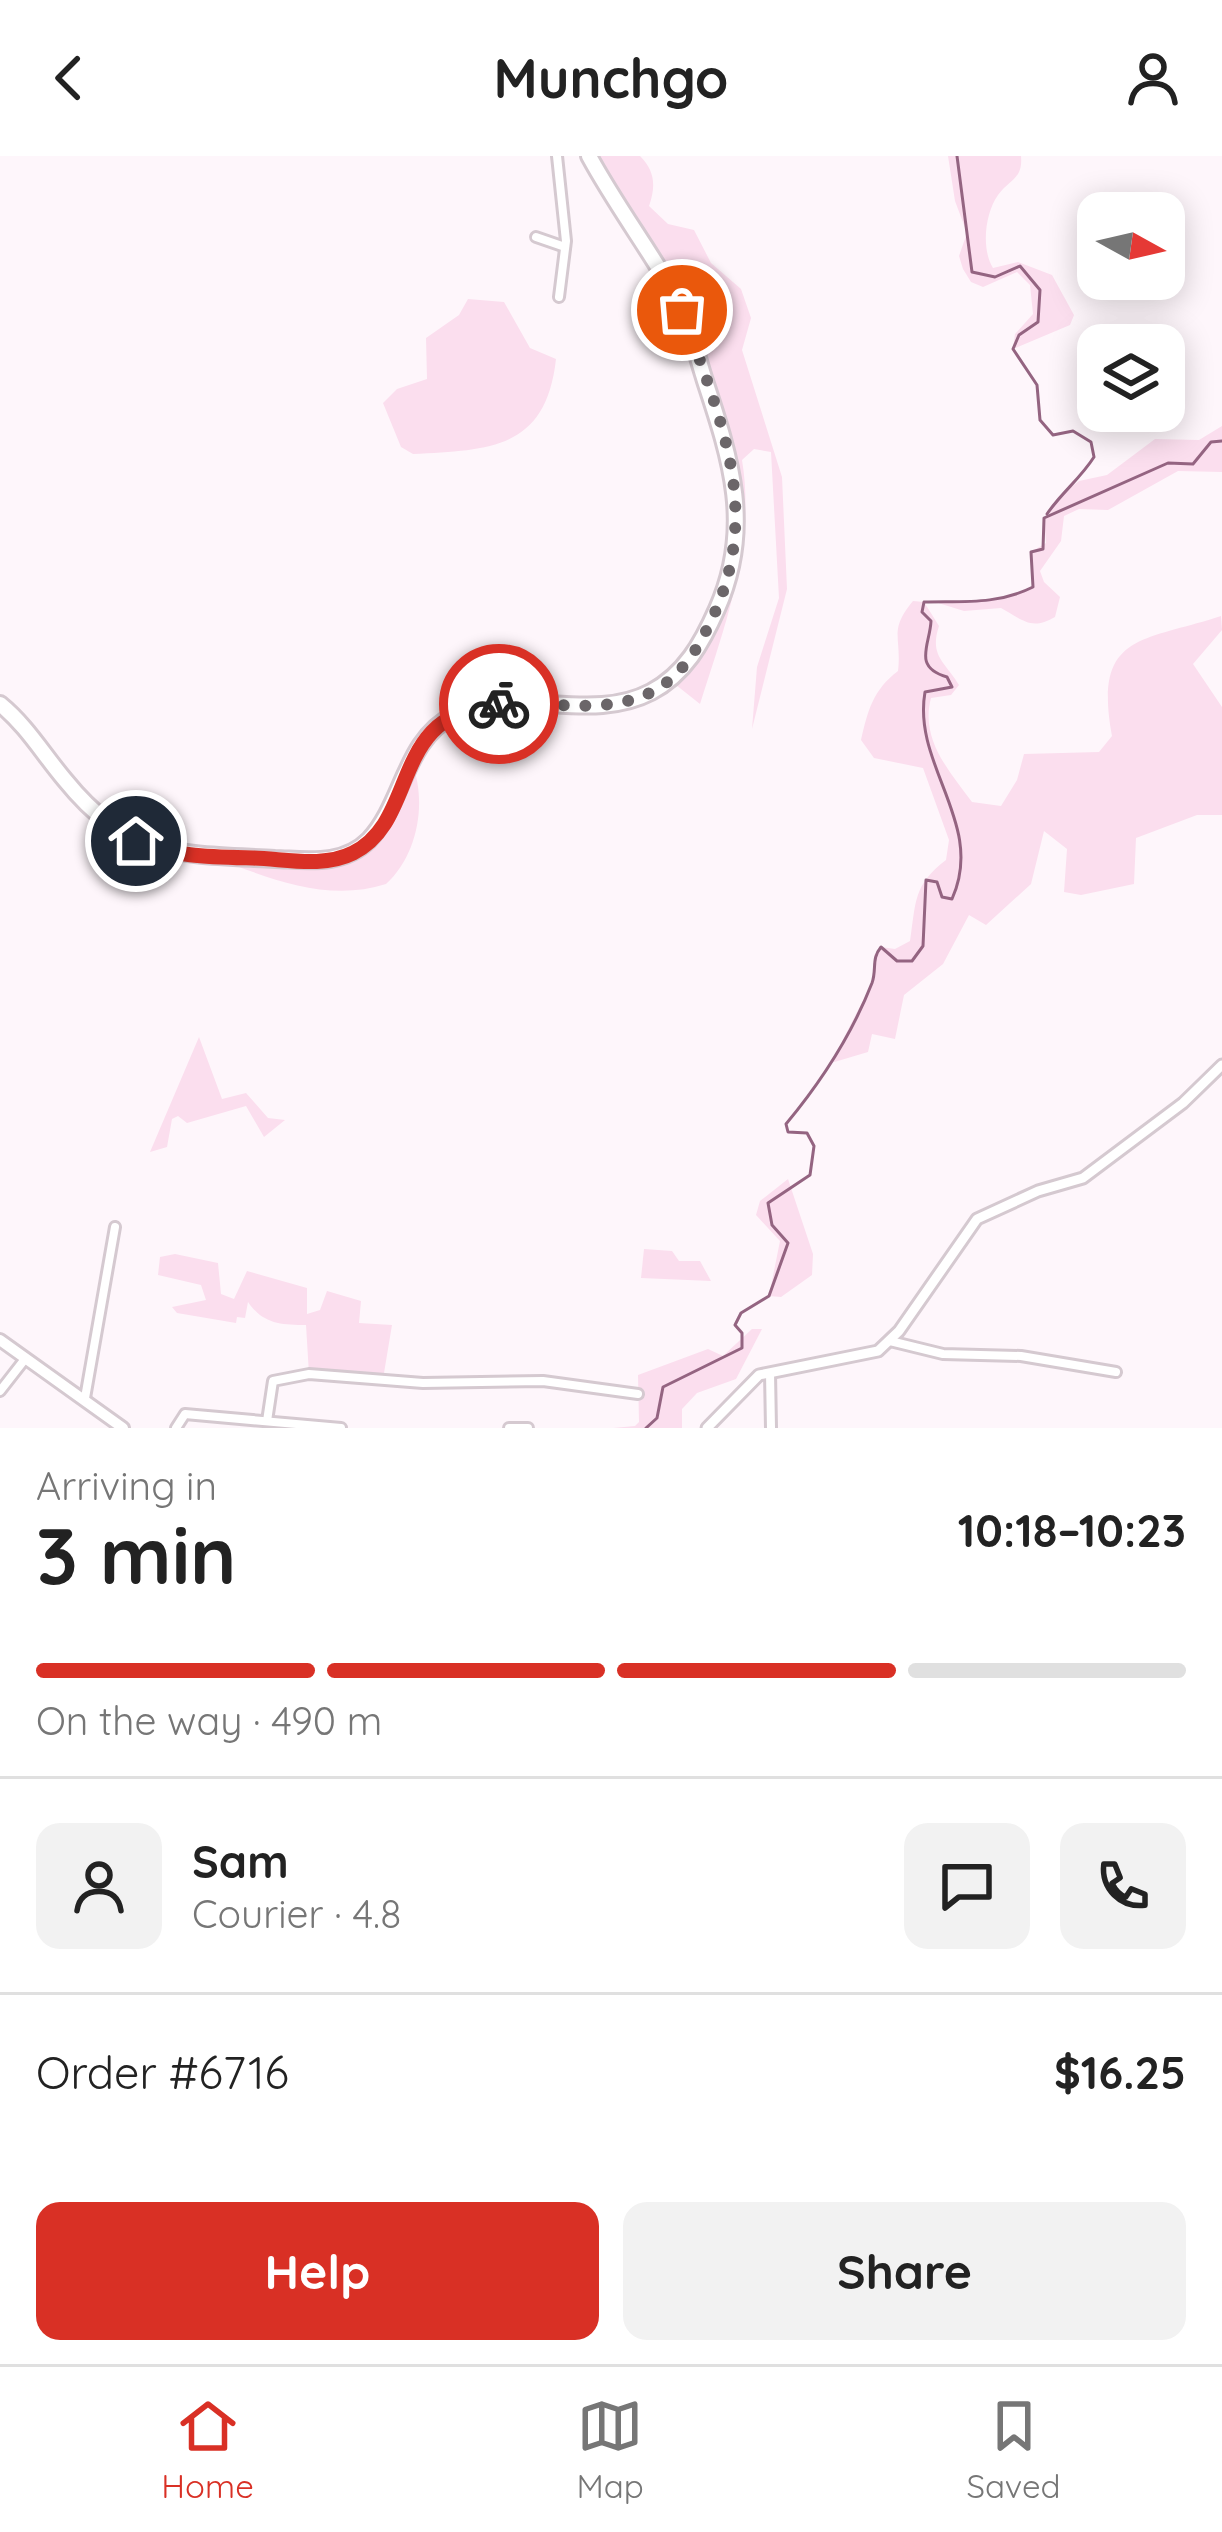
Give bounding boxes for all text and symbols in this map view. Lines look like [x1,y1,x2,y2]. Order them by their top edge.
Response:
text: Munchgo [494,44,728,112]
icon: back [36,45,102,111]
icon: person [1120,45,1186,111]
north arrow [1077,192,1185,300]
map controls [1077,192,1185,432]
pin [631,259,733,361]
icon: bag [649,277,715,343]
button: layers [1077,324,1185,432]
courier [439,644,559,764]
icon: bike [466,671,532,737]
pin [85,790,187,892]
icon: home [103,808,169,874]
text: Arriving in [36,1461,217,1510]
text: 10:18–10:23 [958,1502,1186,1558]
text: 3 min [36,1506,237,1604]
text: On the way · 490 m [36,1696,382,1745]
button: person [36,1823,162,1949]
button: chat [904,1823,1030,1949]
button: phone [1060,1823,1186,1949]
text: Sam [192,1833,289,1889]
text: Courier · 4.8 [192,1889,401,1938]
text: Order #6716 [36,2044,289,2100]
text: $16.25 [1054,2044,1186,2100]
button: Help [36,2202,599,2340]
button: Share [623,2202,1186,2340]
tab: Home [161,2393,254,2506]
tab: Map [577,2393,644,2506]
tab: Saved [967,2393,1061,2506]

